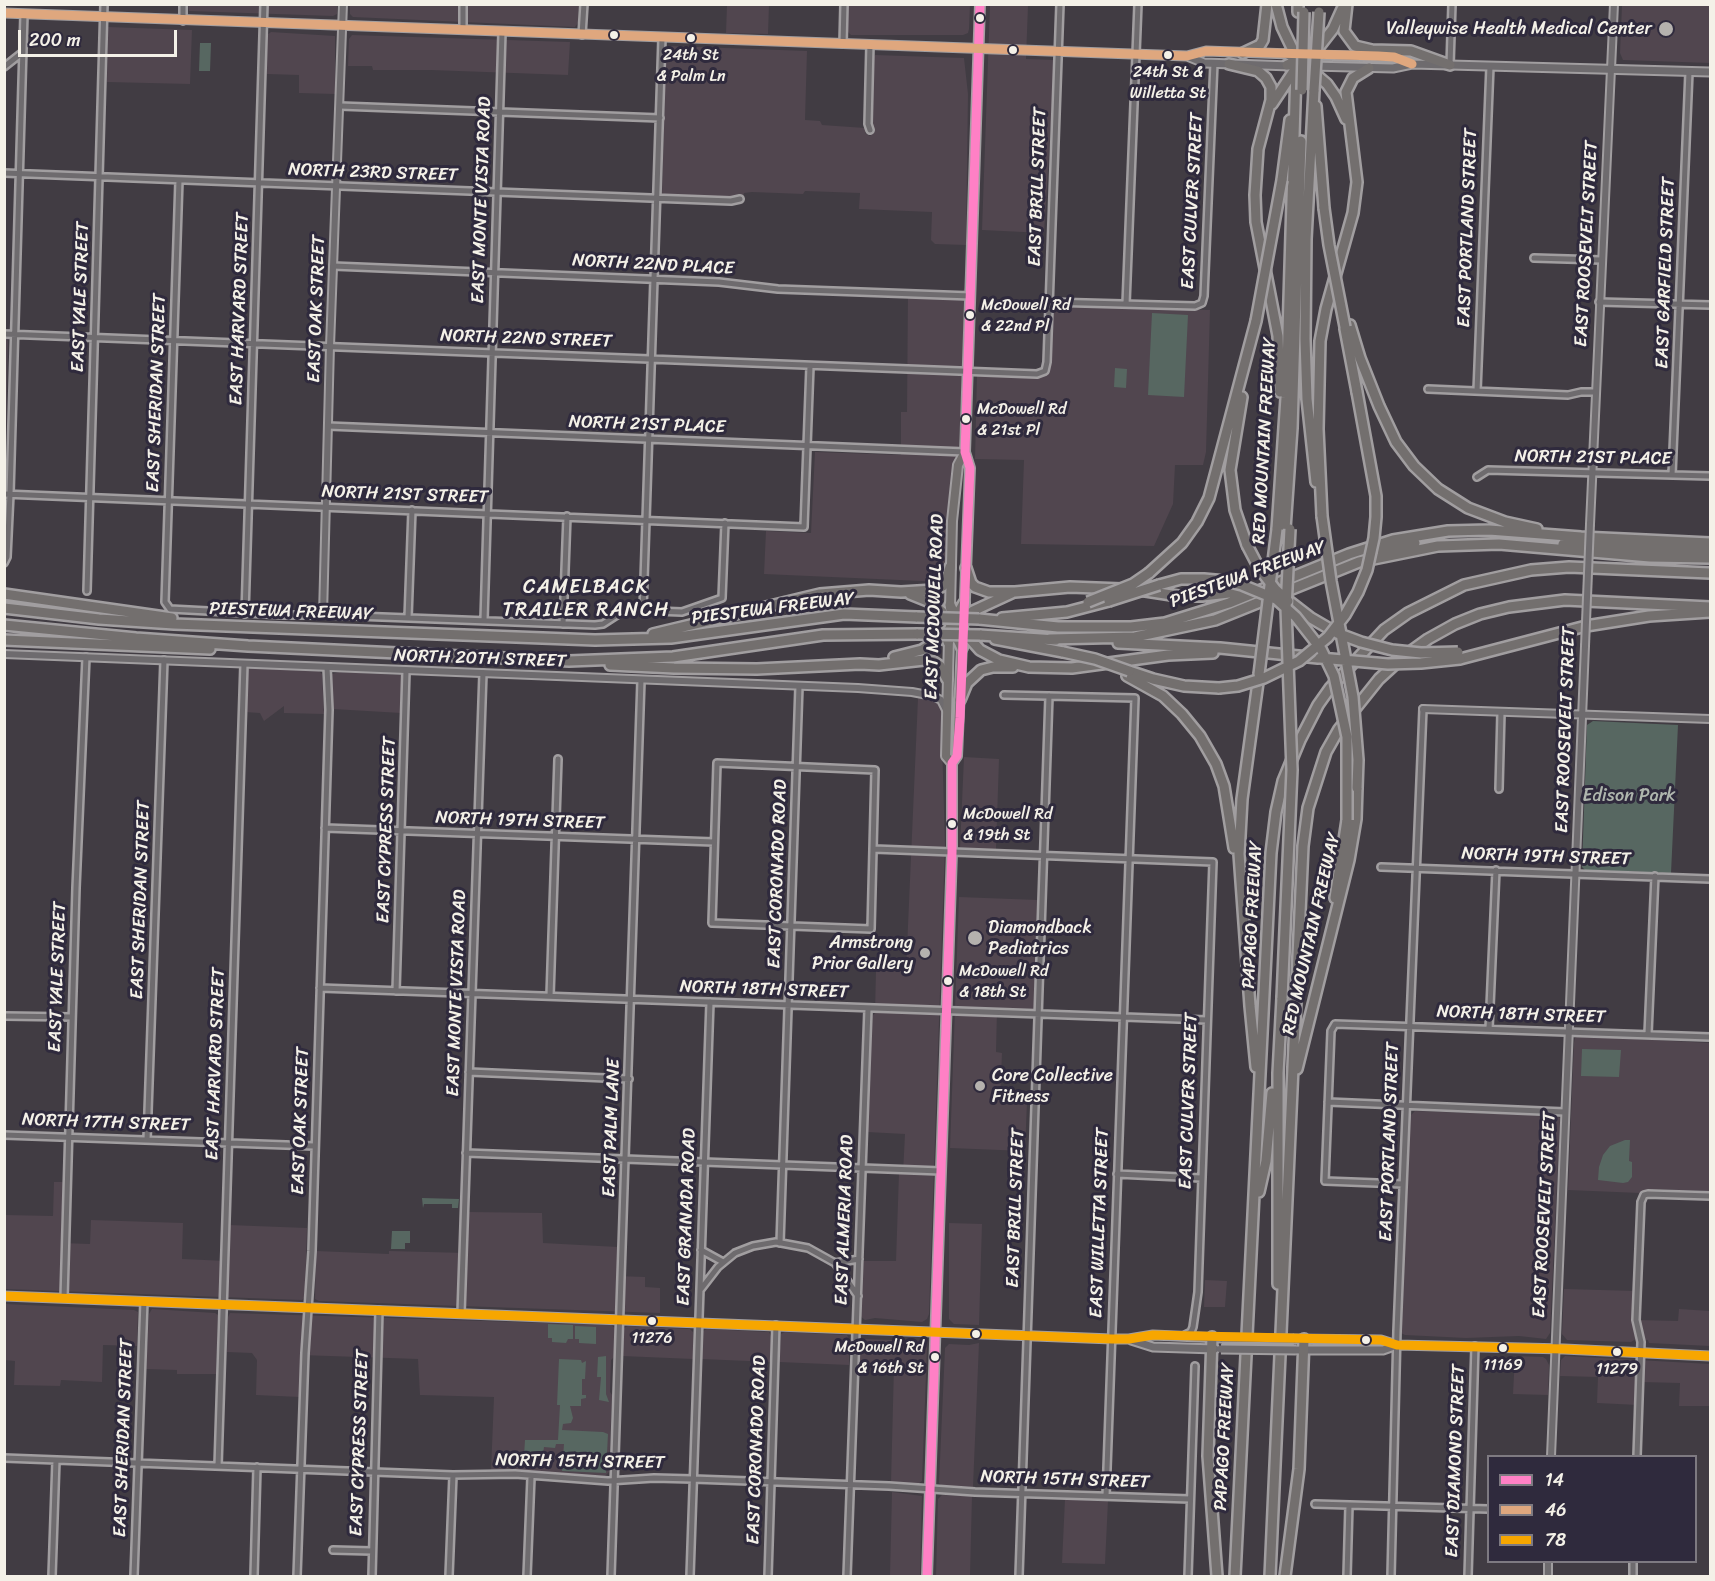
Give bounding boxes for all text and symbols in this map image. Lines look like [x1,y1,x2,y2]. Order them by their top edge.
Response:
unlabelled marker [974,12,986,24]
scale bar [21,18,180,56]
place label: Valleywise Health Medical Center [1386,18,1652,40]
marker: Valleywise Health Medical Center [1657,20,1675,38]
text: 200 m [29,24,81,56]
unlabelled marker [608,29,620,41]
marker: 24th St & Palm Ln [685,32,697,44]
unlabelled marker [1007,44,1019,56]
place label: 24th St & Palm Ln [656,46,726,84]
marker: 24th St & Willetta St [1162,49,1174,61]
place label: 24th St & Willetta St [1130,63,1206,101]
street label: EAST MONTE VISTA ROAD [468,96,496,304]
street label: EAST BRILL STREET [1024,107,1052,267]
street label: EAST CULVER STREET [1178,112,1208,290]
street label: EAST PORTLAND STREET [1454,128,1482,328]
street label: EAST ROOSEVELT STREET [1571,140,1603,348]
street label: NORTH 23RD STREET [288,159,458,187]
street label: EAST GARFIELD STREET [1652,177,1680,369]
street label: EAST HARVARD STREET [226,212,254,406]
street label: EAST YALE STREET [68,221,94,373]
street label: EAST OAK STREET [304,235,330,383]
street label: NORTH 22ND PLACE [572,250,734,280]
street label: EAST SHERIDAN STREET [143,293,171,493]
place label: McDowell Rd & 22nd Pl [981,296,1070,334]
marker: McDowell Rd & 22nd Pl [964,309,976,321]
street label: NORTH 22ND STREET [440,325,612,353]
street label: RED MOUNTAIN FREEWAY [1249,337,1281,545]
place label: McDowell Rd & 21st Pl [977,400,1066,438]
street label: NORTH 21ST PLACE [568,411,726,439]
marker: McDowell Rd & 21st Pl [960,413,972,425]
street label: NORTH 21ST PLACE [1514,446,1672,470]
street label: NORTH 21ST STREET [321,481,489,509]
street label: EAST MCDOWELL ROAD [921,514,949,700]
street label: PIESTEWA FREEWAY [1167,537,1329,613]
district label: CAMELBACK TRAILER RANCH [503,576,669,623]
street label: PIESTEWA FREEWAY [690,588,856,630]
street label: PIESTEWA FREEWAY [209,598,373,626]
street label: EAST ROOSEVELT STREET [1552,626,1580,834]
street label: NORTH 20TH STREET [394,645,566,673]
street label: EAST CYPRESS STREET [373,736,401,924]
street label: EAST CORONADO ROAD [764,779,792,969]
park label: Edison Park [1582,785,1676,807]
street label: EAST SHERIDAN STREET [127,800,155,1000]
place label: McDowell Rd & 19th St [963,805,1052,843]
street label: NORTH 19TH STREET [435,807,605,835]
marker: McDowell Rd & 19th St [946,818,958,830]
street label: RED MOUNTAIN FREEWAY [1278,831,1346,1037]
street label: PAPAGO FREEWAY [1238,841,1268,989]
street label: NORTH 19TH STREET [1461,843,1631,871]
street label: EAST MONTE VISTA ROAD [443,889,471,1097]
street label: EAST YALE STREET [45,901,71,1053]
place label: Diamondback Pediatrics [988,917,1092,960]
marker: Diamondback Pediatrics [966,929,984,947]
place label: Armstrong Prior Gallery [812,932,913,974]
marker: Armstrong Prior Gallery [918,946,932,960]
place label: McDowell Rd & 18th St [959,962,1048,1000]
street label: EAST HARVARD STREET [202,967,230,1161]
marker: McDowell Rd & 18th St [942,975,954,987]
street label: NORTH 18TH STREET [679,976,849,1004]
street label: NORTH 18TH STREET [1436,1001,1606,1029]
street label: EAST CULVER STREET [1175,1012,1203,1190]
street label: EAST PORTLAND STREET [1376,1042,1404,1242]
street label: EAST OAK STREET [288,1047,314,1195]
street label: EAST PALM LANE [599,1058,625,1198]
place label: Core Collective Fitness [992,1065,1113,1108]
marker: Core Collective Fitness [973,1079,987,1093]
street label: NORTH 17TH STREET [21,1109,191,1137]
street label: EAST ROOSEVELT STREET [1529,1111,1561,1319]
street label: EAST GRANADA ROAD [673,1128,701,1306]
street label: EAST BRILL STREET [1002,1128,1030,1288]
street label: EAST WILLETTA STREET [1086,1128,1114,1318]
street label: EAST ALMERIA ROAD [831,1134,859,1306]
marker: 11276 [646,1315,658,1327]
unlabelled marker [970,1328,982,1340]
place label: 11276 [631,1329,673,1349]
unlabelled marker [1360,1334,1372,1346]
street label: EAST SHERIDAN STREET [110,1338,138,1538]
place label: McDowell Rd & 16th St [835,1338,924,1376]
marker: 11169 [1497,1342,1509,1354]
marker: 11279 [1611,1346,1623,1358]
street label: EAST CYPRESS STREET [346,1349,374,1537]
marker: McDowell Rd & 16th St [929,1351,941,1363]
street label: EAST CORONADO ROAD [743,1355,771,1545]
place label: 11169 [1483,1356,1523,1376]
place label: 11279 [1596,1360,1638,1380]
street label: PAPAGO FREEWAY [1210,1363,1240,1511]
street label: EAST DIAMOND STREET [1442,1364,1470,1558]
street label: NORTH 15TH STREET [495,1450,665,1474]
legend [1487,1455,1697,1563]
text: 14 [1545,1464,1564,1496]
street label: NORTH 15TH STREET [980,1466,1150,1494]
text: 46 [1545,1494,1566,1526]
text: 78 [1545,1524,1566,1556]

